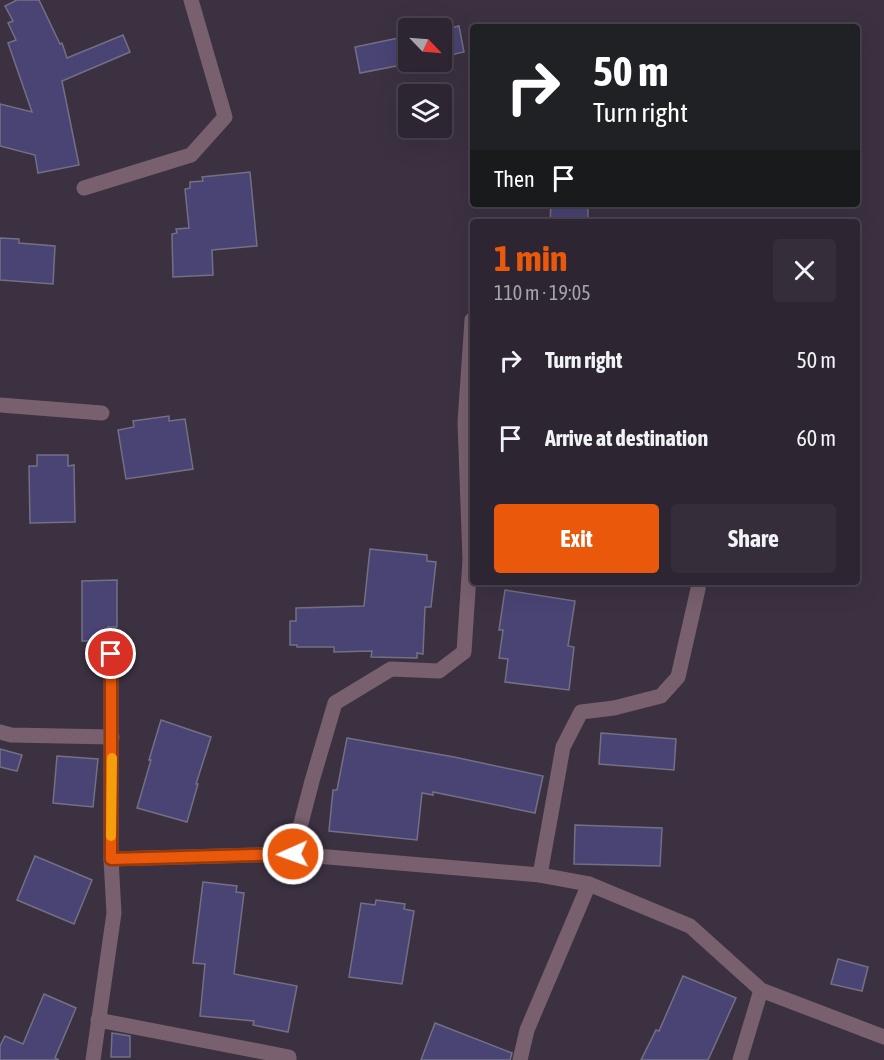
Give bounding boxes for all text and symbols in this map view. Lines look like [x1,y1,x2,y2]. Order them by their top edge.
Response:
north arrow [398,18,452,72]
map controls [398,18,452,138]
text: 50 m [593,47,668,95]
icon: right [494,48,572,126]
button: layers [398,84,452,138]
text: Turn right [593,97,688,128]
icon: arrive [547,162,580,195]
text: Then [494,166,535,192]
text: 1 min [494,237,568,279]
button: close [773,239,836,302]
text: 110 m · 19:05 [494,281,591,304]
icon: right [494,344,527,377]
text: Turn right [545,347,622,373]
text: 50 m [796,347,836,373]
icon: arrive [494,422,527,455]
text: Arrive at destination [545,425,708,451]
text: 60 m [796,425,836,451]
button: Exit [494,504,659,573]
button: Share [671,504,836,573]
pin [85,628,136,679]
icon: arrive [94,637,127,670]
position arrow [261,822,325,886]

